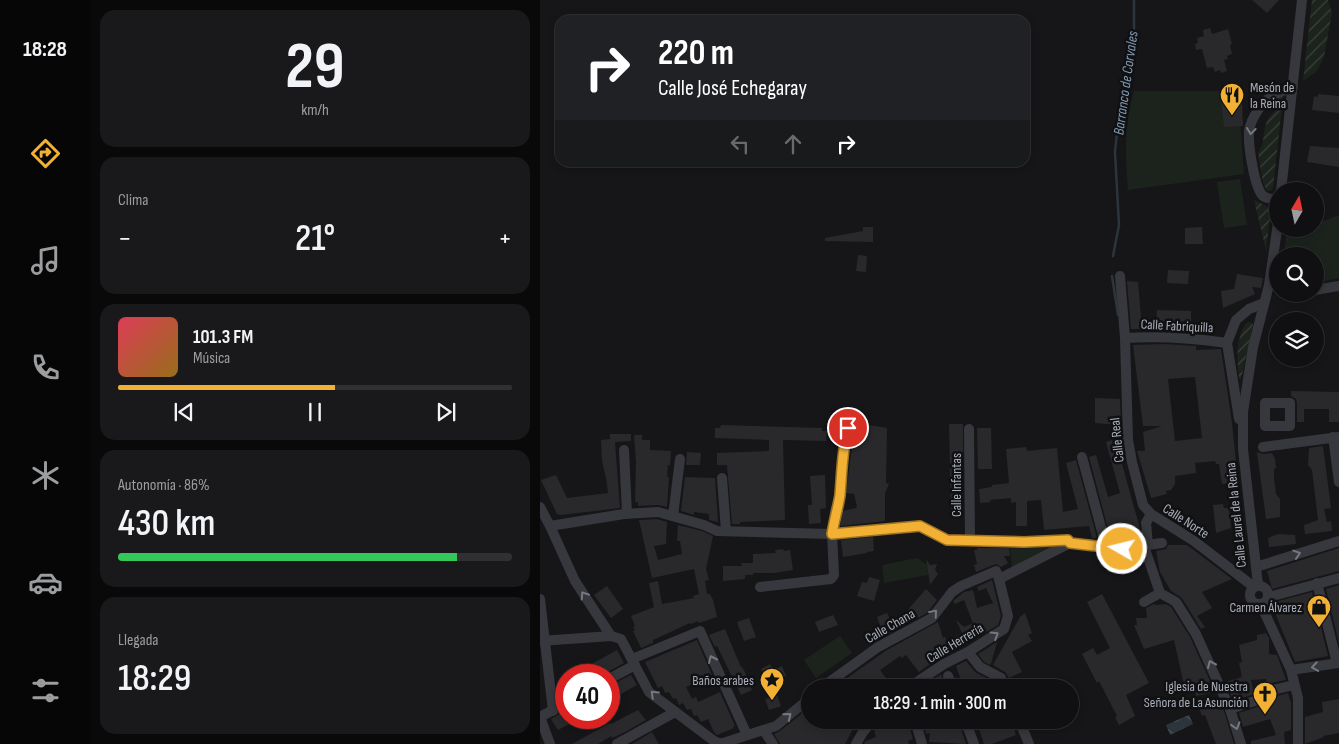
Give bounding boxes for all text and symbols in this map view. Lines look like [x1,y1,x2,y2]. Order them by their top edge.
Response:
text: 29 [285,29,345,107]
water label: Barranco de Corvales [1109,29,1143,136]
text: 220 m [658,32,734,75]
icon: right [575,35,640,100]
text: 18:28 [23,36,67,63]
text: Calle José Echegaray [658,75,807,102]
place label: Mesón de la Reina [1250,79,1294,112]
restaurant icon: Mesón de la Reina [1219,82,1245,116]
text: km/h [301,101,329,120]
one-way arrow [1246,128,1257,136]
icon: left [726,130,754,158]
icon: ahead [779,130,807,158]
icon: right [832,130,860,158]
icon: directions [28,136,63,171]
north arrow [1269,182,1324,238]
map controls [1269,182,1324,367]
text: Clima [118,191,148,210]
text: 21° [295,216,335,261]
text: − [118,222,132,255]
text: + [498,222,512,255]
icon: music [28,243,63,278]
button: search [1269,247,1324,302]
button: layers [1269,312,1324,367]
street label: Calle Fabriquilla [1140,316,1214,336]
text: 101.3 FM [193,326,253,349]
text: Música [193,349,230,368]
icon: phone [28,350,63,385]
icon: previous [170,398,198,426]
icon: pause [301,398,329,426]
icon: next [432,398,460,426]
pin [827,407,869,449]
icon: arrive [834,414,862,442]
street label: Calle Real [1106,417,1128,463]
street label: Calle Infantas [948,453,965,517]
icon: climate [28,458,63,493]
street label: Calle Laurel de la Reina [1222,462,1250,568]
text: Autonomía · 86% [118,476,210,495]
street label: Calle Norte [1160,500,1212,542]
text: 430 km [118,501,215,546]
position arrow [1095,522,1147,574]
one-way arrow [1293,550,1301,560]
icon: car [28,565,63,600]
one-way arrow [581,591,591,600]
shop icon: Carmen Álvarez [1306,594,1332,628]
place label: Carmen Álvarez [1229,599,1302,616]
street label: Calle Chana [862,605,918,647]
one-way arrow [929,610,938,619]
street label: Calle Herrería [924,619,986,667]
text: Llegada [118,631,159,650]
one-way arrow [989,631,998,641]
one-way arrow [708,655,719,664]
text: 18:29 [118,656,191,701]
one-way arrow [1206,660,1217,669]
one-way arrow [1311,661,1319,671]
speed limit sign: 40 [555,664,620,729]
place icon: Baños arabes [759,667,785,701]
place label: Baños arabes [692,672,754,689]
icon: filters [28,673,63,708]
place label: Iglesia de Nuestra Señora de La Asunción [1144,678,1248,711]
church icon: Iglesia de Nuestra Señora de La Asunción [1252,681,1278,715]
one-way arrow [650,691,659,700]
text: 18:29 · 1 min · 300 m [874,692,1006,715]
one-way arrow [782,713,791,721]
one-way arrow [1231,722,1241,730]

